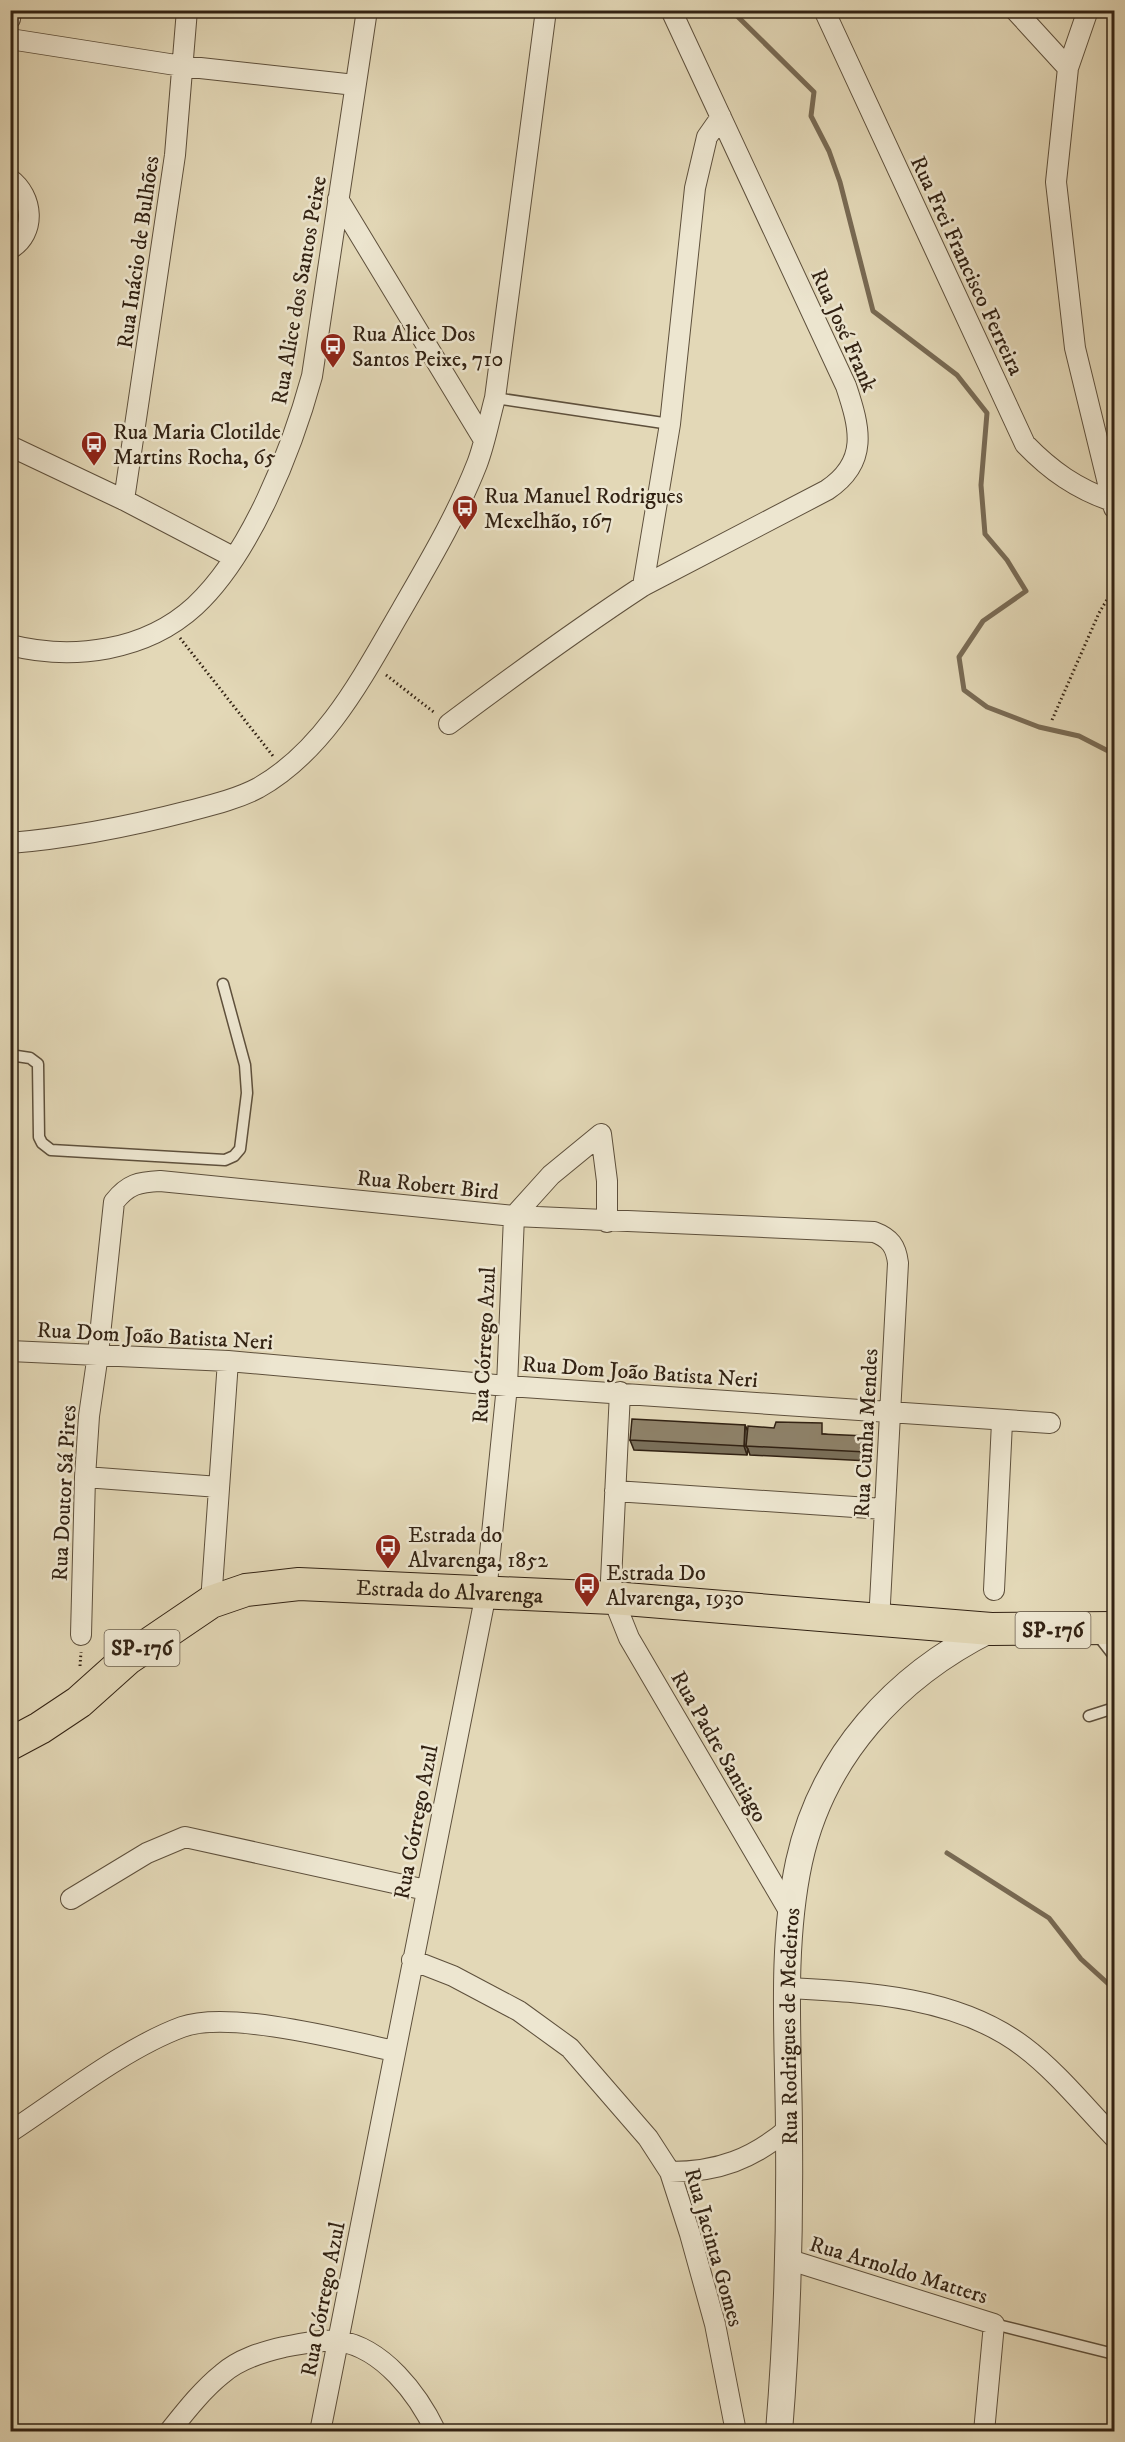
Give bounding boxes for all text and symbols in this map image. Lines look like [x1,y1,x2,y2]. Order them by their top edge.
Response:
street label: Rua Frei Francisco Ferreira [904,152,1030,380]
street label: Rua Inácio de Bulhões [112,154,165,350]
street label: Rua Alice dos Santos Peixe [266,174,333,407]
street label: Rua José Frank [804,265,883,396]
place label: Rua Alice Dos Santos Peixe, 710 [352,321,503,373]
bus stop icon: Rua Alice Dos Santos Peixe, 710 [318,331,348,369]
place label: Rua Maria Clotilde Martins Rocha, 65 [113,419,281,471]
bus stop icon: Rua Maria Clotilde Martins Rocha, 65 [79,429,109,467]
place label: Rua Manuel Rodrigues Mexelhão, 167 [484,483,683,535]
bus stop icon: Rua Manuel Rodrigues Mexelhão, 167 [450,493,480,531]
street label: Rua Robert Bird [356,1165,500,1206]
street label: Rua Córrego Azul [467,1266,502,1424]
street label: Rua Dom João Batista Neri [36,1317,274,1356]
street label: Rua Cunha Mendes [849,1348,884,1518]
street label: Rua Dom João Batista Neri [521,1351,759,1394]
street label: Rua Doutor Sá Pires [46,1404,83,1582]
place label: Estrada do Alvarenga, 1852 [408,1522,548,1574]
bus stop icon: Estrada do Alvarenga, 1852 [373,1532,403,1570]
place label: Estrada Do Alvarenga, 1930 [606,1560,744,1612]
bus stop icon: Estrada Do Alvarenga, 1930 [572,1570,602,1608]
street label: Estrada do Alvarenga [355,1575,544,1610]
road number: SP-176 [1016,1612,1090,1648]
road number: SP-176 [104,1630,180,1666]
street label: Rua Padre Santiago [664,1666,773,1827]
street label: Rua Córrego Azul [388,1742,445,1902]
street label: Rua Rodrigues de Medeiros [775,1906,806,2145]
street label: Rua Jacinta Gomes [678,2165,749,2330]
street label: Rua Córrego Azul [295,2219,352,2379]
street label: Rua Arnoldo Matters [806,2231,991,2310]

